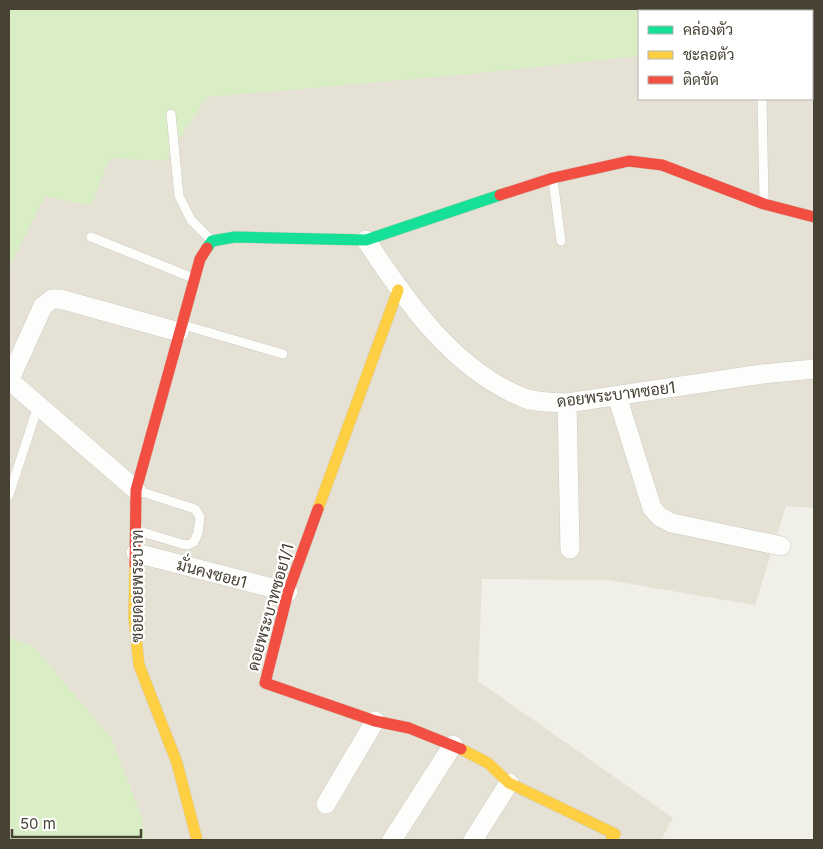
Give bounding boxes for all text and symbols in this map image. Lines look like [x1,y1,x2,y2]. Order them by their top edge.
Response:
legend [638,10,813,100]
text: คล่องตัว [683,20,733,39]
text: ชะลอตัว [683,45,734,64]
text: ติดขัด [683,70,719,89]
street label: ดอยพระบาทซอย1 [556,377,676,411]
street label: ซอยดอยพระบาท [127,530,147,642]
street label: ดอยพระบาทซอย1/1 [242,541,298,673]
street label: มั่นคงซอย1 [175,551,250,592]
scale bar [12,806,141,838]
text: 50 m [20,814,56,833]

